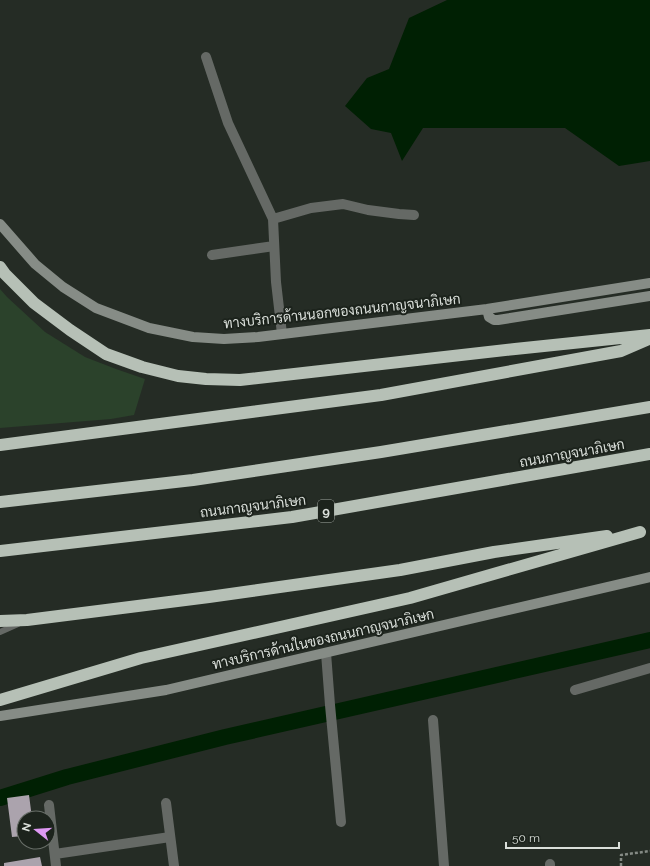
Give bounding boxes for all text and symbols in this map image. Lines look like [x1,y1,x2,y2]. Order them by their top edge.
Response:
street label: ทางบริการด้านนอกของถนนกาญจนาภิเษก [223,290,461,332]
street label: ถนนกาญจนาภิเษก [518,436,626,471]
street label: ถนนกาญจนาภิเษก [199,492,307,521]
road number: 9 [318,500,334,522]
street label: ทางบริการด้านในของถนนกาญจนาภิเษก [210,605,436,673]
north arrow [16,810,56,850]
text: N [19,821,34,833]
scale bar [506,824,619,850]
text: 50 m [512,831,540,845]

